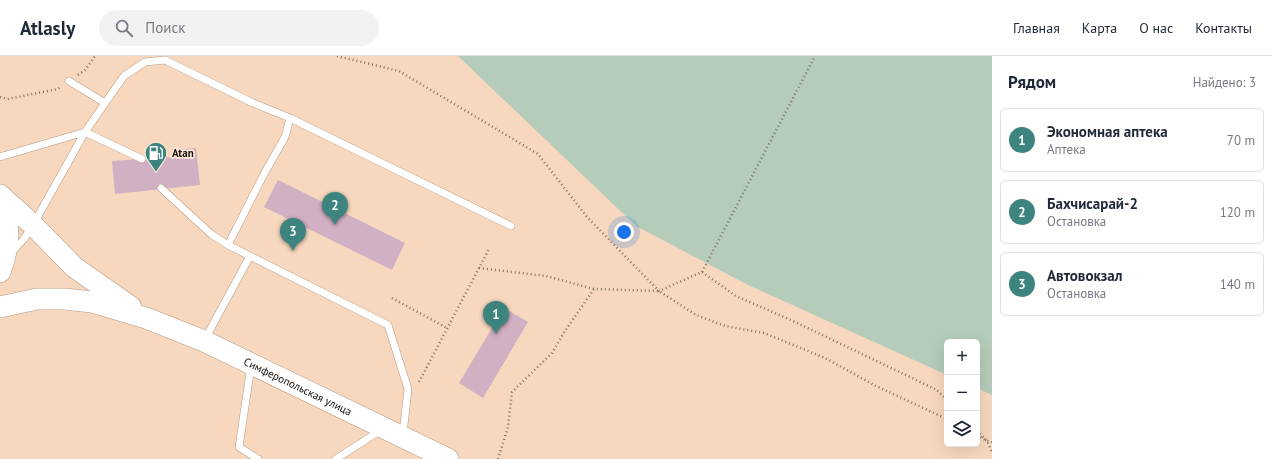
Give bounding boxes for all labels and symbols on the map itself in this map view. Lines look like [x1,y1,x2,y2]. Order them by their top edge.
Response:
fuel station icon: Atan [143,140,169,173]
place label: Atan [172,146,194,160]
pin: 2 [322,192,348,225]
pin: 3 [280,218,306,251]
your location [614,222,634,242]
pin: 1 [483,301,509,334]
street label: Симферопольская улица [241,354,354,418]

